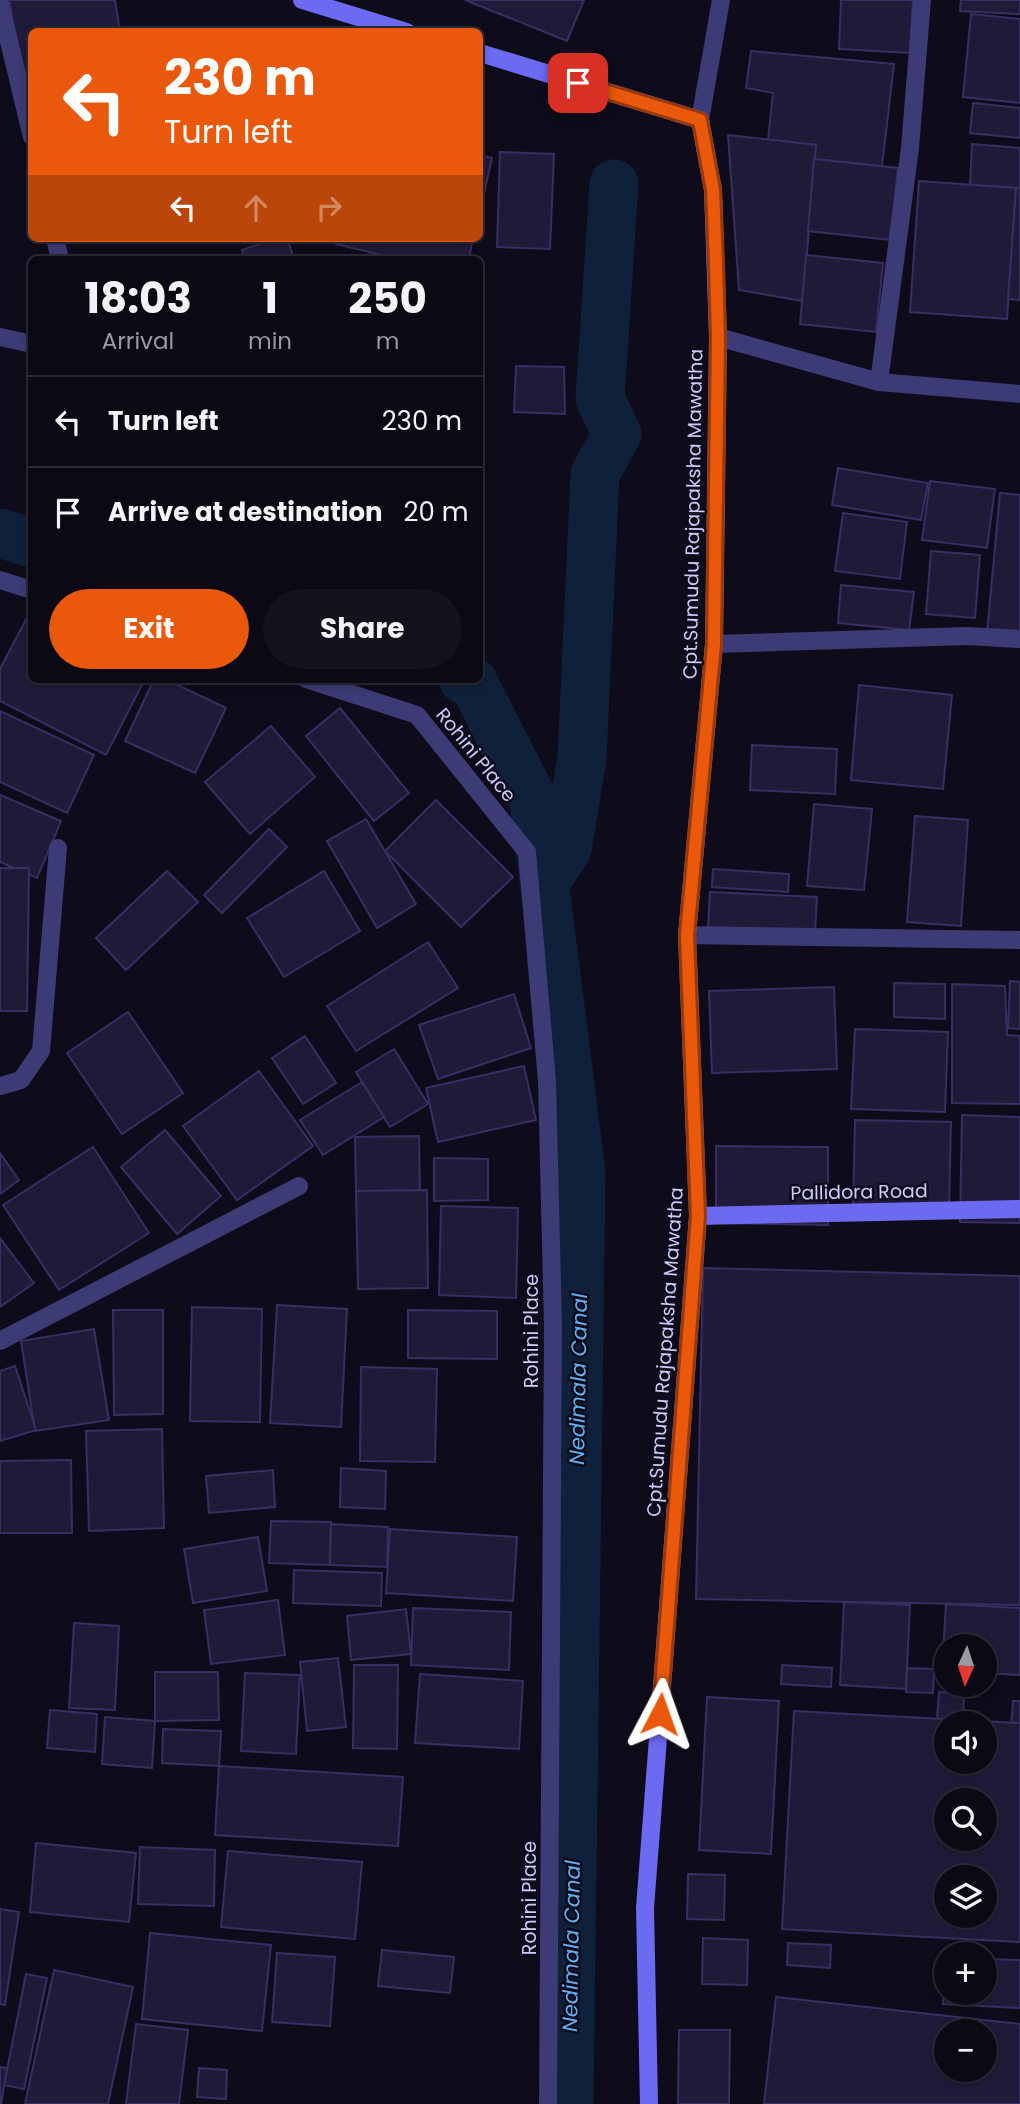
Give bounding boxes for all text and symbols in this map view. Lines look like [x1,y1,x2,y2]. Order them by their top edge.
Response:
text: 230 m [164,44,316,112]
pin [548,53,608,113]
icon: left [49,56,140,147]
icon: arrive [559,64,597,102]
text: Turn left [164,109,293,154]
icon: left [164,189,202,227]
icon: ahead [237,189,275,227]
icon: right [310,189,348,227]
text: 18:03 [84,269,192,328]
text: 1 [262,269,278,328]
text: 250 [348,269,427,328]
text: Arrival [102,325,174,357]
text: min [248,325,292,357]
text: m [376,325,399,357]
street label: Cpt.Sumudu Rajapaksha Mawatha [677,349,709,679]
icon: left [49,403,87,441]
text: Turn left [108,403,219,439]
text: 230 m [382,403,462,439]
icon: arrive [49,494,87,532]
text: Arrive at destination [108,494,383,530]
text: 20 m [404,494,469,530]
button: Exit [49,589,249,669]
button: Share [263,589,462,669]
street label: Rohini Place [430,702,522,808]
street label: Pallidora Road [790,1177,928,1207]
street label: Cpt.Sumudu Rajapaksha Mawatha [640,1186,690,1518]
street label: Rohini Place [518,1274,545,1388]
water label: Nedimala Canal [562,1292,594,1465]
north arrow [934,1634,998,1698]
map controls [934,1634,997,2082]
position arrow [623,1677,697,1751]
button: sound [934,1711,997,1774]
button: search [934,1788,997,1851]
street label: Rohini Place [516,1841,543,1955]
water label: Nedimala Canal [555,1859,587,2032]
button: layers [934,1865,997,1928]
button: + [934,1942,997,2005]
button: − [934,2019,997,2082]

